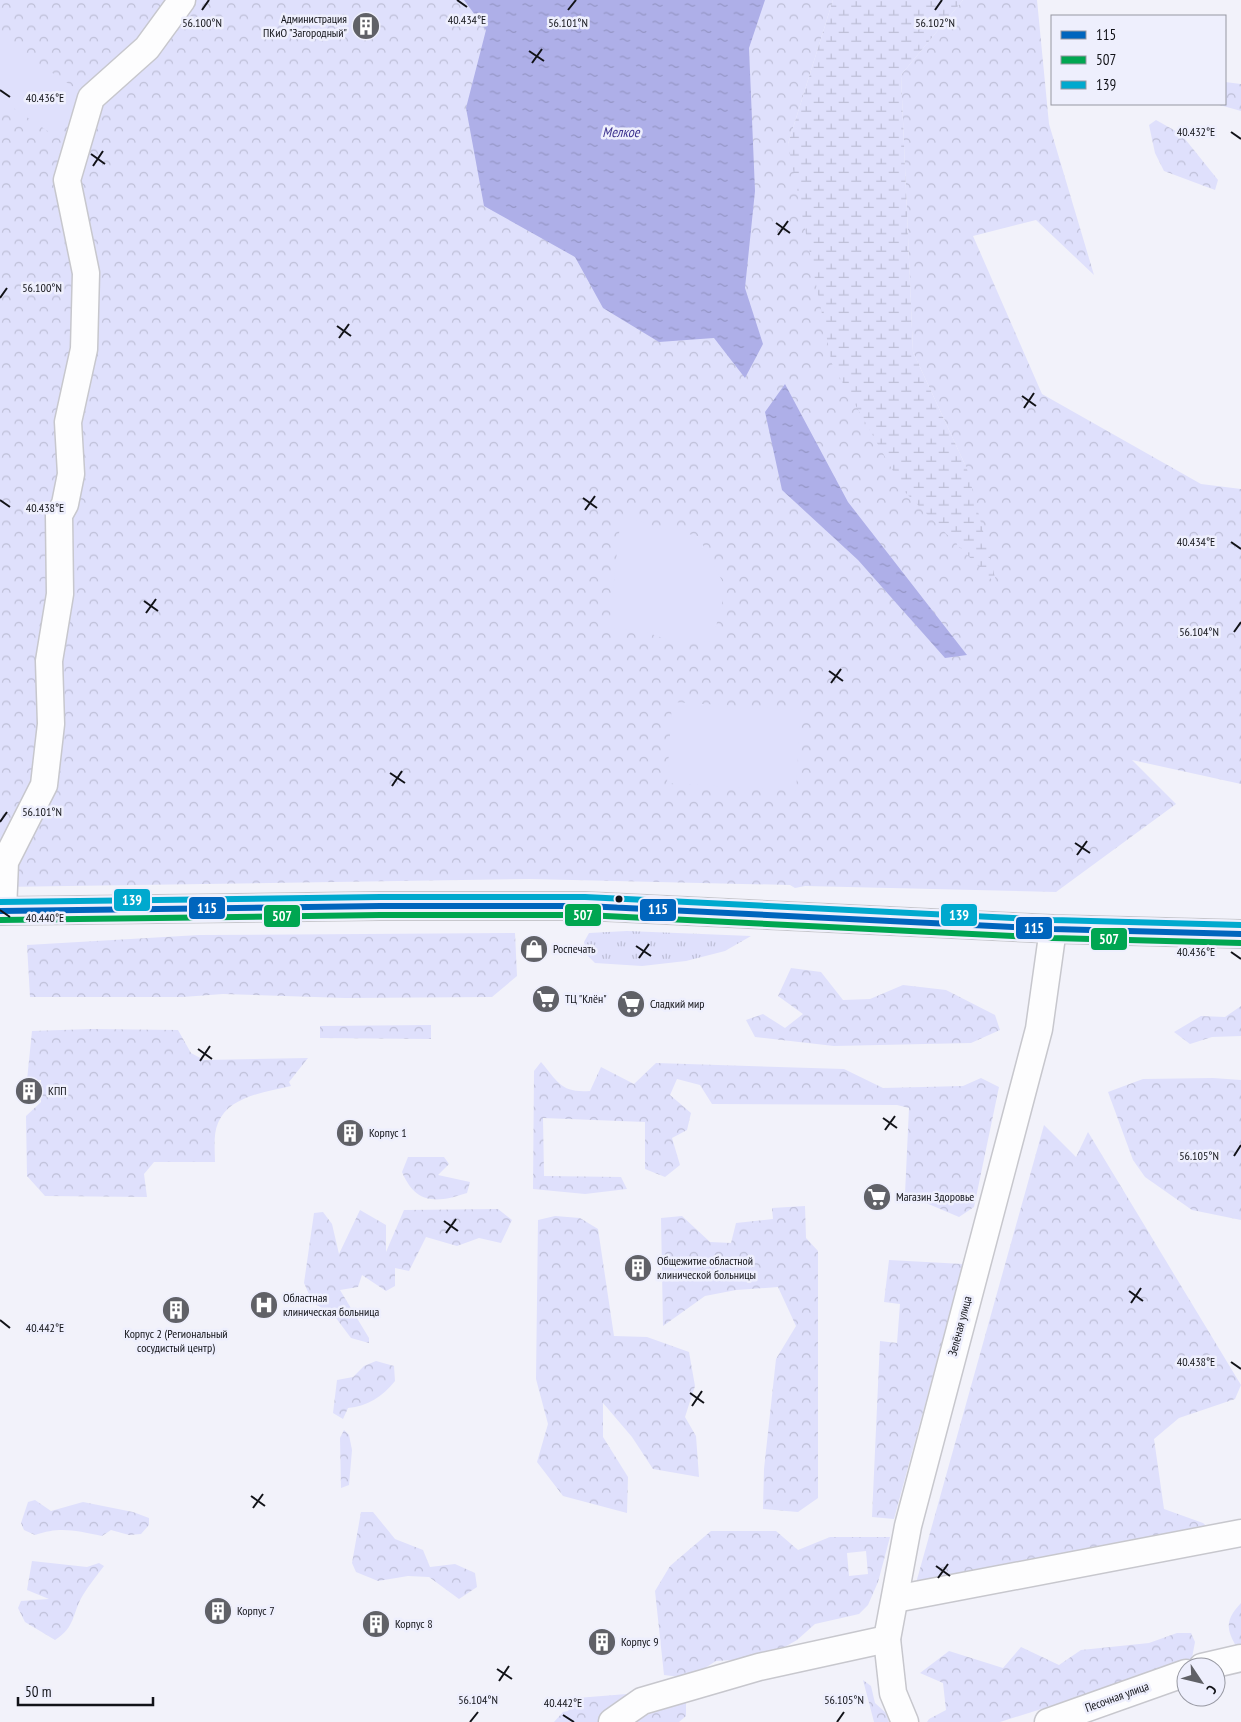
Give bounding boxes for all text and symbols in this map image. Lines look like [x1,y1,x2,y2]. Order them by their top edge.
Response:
place label: Администрация ПКиО "Загородный" [263,11,347,40]
building icon: Администрация ПКиО "Загородный" [351,11,381,41]
text: 40.434°E [448,12,486,27]
text: 56.100°N [182,15,222,30]
text: 56.101°N [548,15,588,30]
text: 56.102°N [915,15,955,30]
legend [1051,15,1226,105]
text: 115 [1096,25,1116,44]
text: 507 [1096,50,1116,69]
text: 139 [1096,75,1116,94]
text: 40.436°E [26,90,64,105]
water label: Мелкое [602,123,641,141]
text: 40.432°E [1177,124,1215,139]
text: 56.100°N [22,280,62,295]
text: 40.438°E [26,500,64,515]
text: 40.434°E [1177,534,1215,549]
text: 56.104°N [1179,624,1219,639]
text: 56.101°N [22,804,62,819]
line badge: 139 [113,888,151,912]
text: 139 [122,891,142,909]
unlabelled marker [614,894,624,904]
line badge: 115 [188,896,226,920]
line badge: 115 [639,898,677,922]
text: 115 [197,899,217,917]
text: 115 [648,900,668,918]
line badge: 507 [564,903,602,927]
line badge: 139 [940,903,978,927]
line badge: 507 [263,904,301,928]
text: 507 [573,906,593,924]
text: 139 [949,906,969,924]
text: 507 [272,907,292,925]
text: 40.440°E [26,910,64,925]
line badge: 115 [1015,916,1053,940]
text: 115 [1024,919,1044,937]
line badge: 507 [1090,927,1128,951]
text: 507 [1099,930,1119,948]
shop icon: Роспечать [519,934,549,964]
place label: Роспечать [553,941,596,956]
text: 40.436°E [1177,944,1215,959]
supermarket icon: ТЦ "Клён" [531,984,561,1014]
supermarket icon: Сладкий мир [616,989,646,1019]
place label: ТЦ "Клён" [565,991,607,1006]
place label: Сладкий мир [650,996,705,1011]
building icon: КПП [14,1076,44,1106]
place label: КПП [48,1083,67,1098]
building icon: Корпус 1 [335,1118,365,1148]
place label: Корпус 1 [369,1125,407,1140]
text: 56.105°N [1179,1148,1219,1163]
supermarket icon: Магазин Здоровье [862,1182,892,1212]
place label: Магазин Здоровье [896,1189,974,1204]
building icon: Общежитие областной клинической больницы [623,1253,653,1283]
place label: Общежитие областной клинической больницы [657,1253,756,1282]
hospital icon: Областная клиническая больница [249,1290,279,1320]
place label: Областная клиническая больница [283,1290,380,1319]
street label: Зелёная улица [944,1294,975,1358]
building icon: Корпус 2 (Региональный сосудистый центр) [161,1295,191,1325]
text: 40.442°E [26,1320,64,1335]
place label: Корпус 2 (Региональный сосудистый центр) [124,1326,228,1355]
text: 40.438°E [1177,1354,1215,1369]
building icon: Корпус 7 [203,1596,233,1626]
place label: Корпус 7 [237,1603,275,1618]
building icon: Корпус 8 [361,1609,391,1639]
place label: Корпус 8 [395,1616,433,1631]
building icon: Корпус 9 [587,1627,617,1657]
place label: Корпус 9 [621,1634,659,1649]
north arrow [1176,1657,1226,1707]
scale bar [18,1674,152,1706]
street label: Песочная улица [1083,1678,1151,1715]
text: 50 m [25,1682,51,1701]
text: С [1202,1682,1221,1698]
text: 56.104°N [458,1692,498,1707]
text: 56.105°N [824,1692,864,1707]
text: 40.442°E [544,1695,582,1710]

